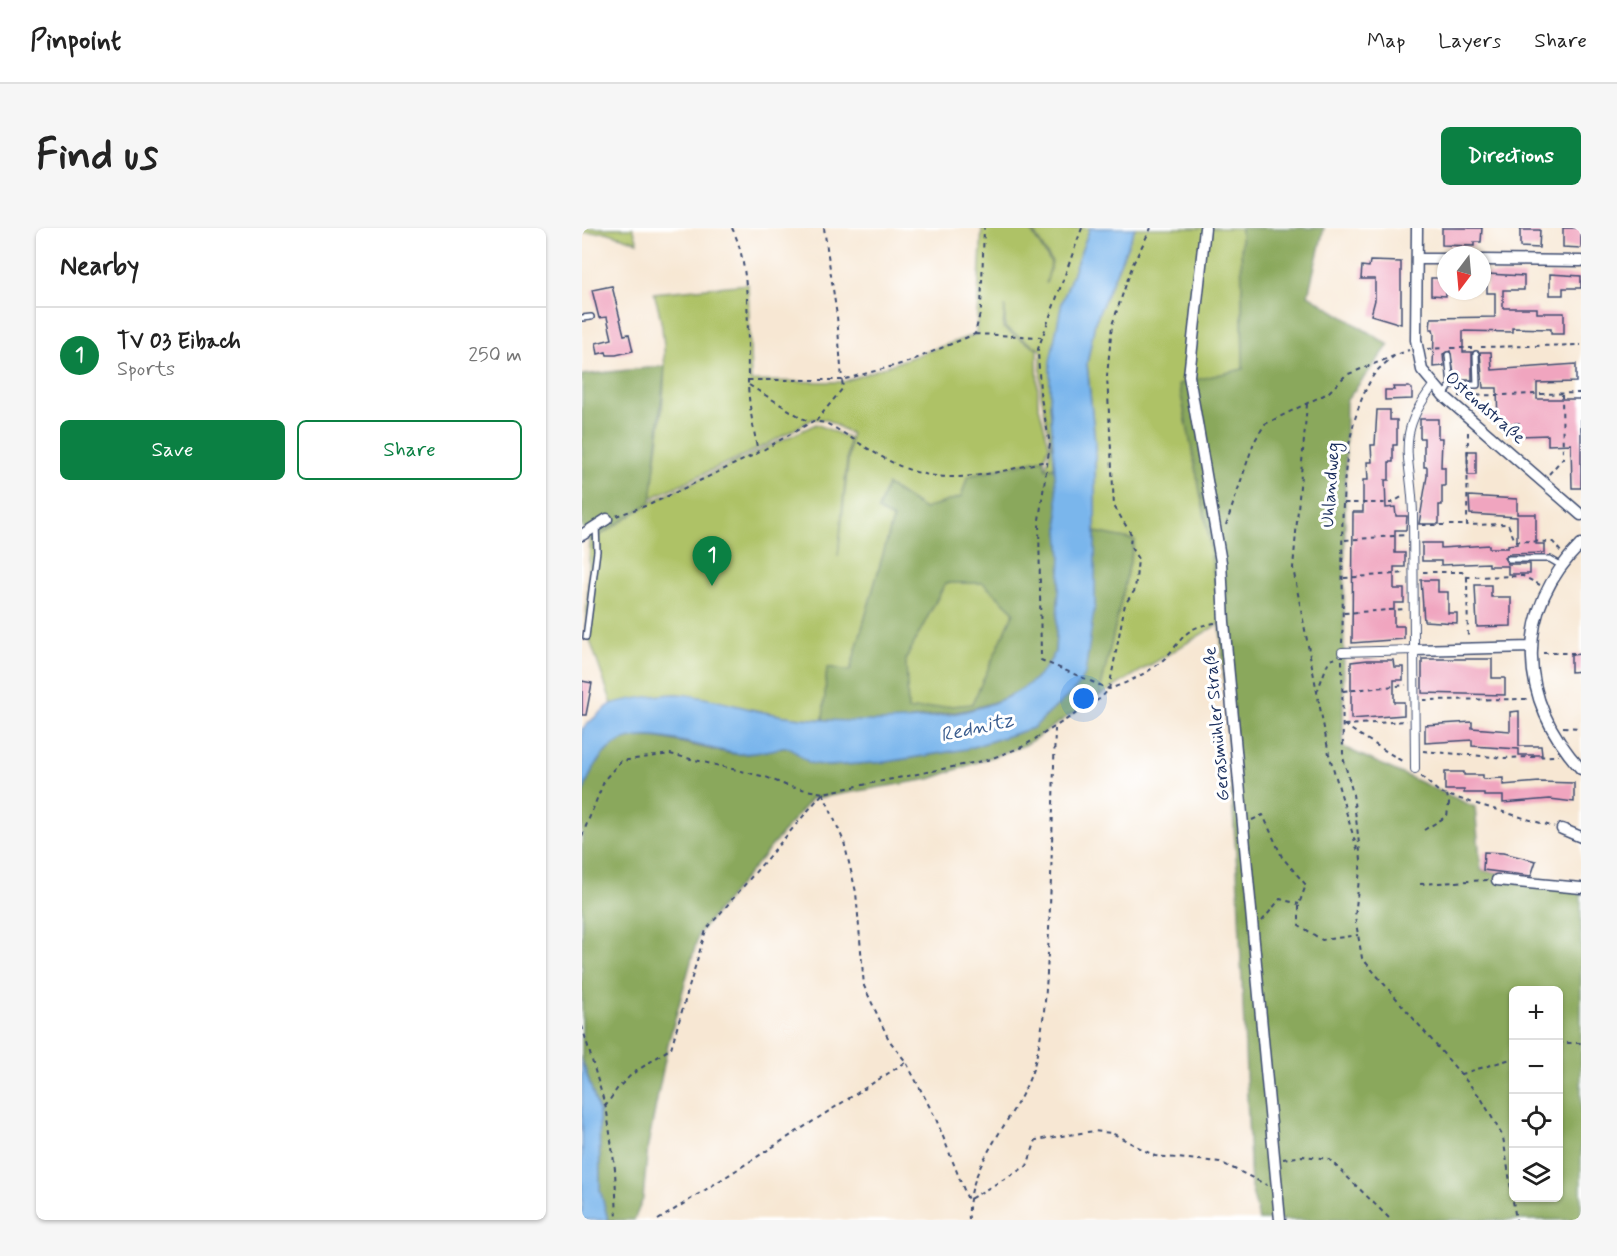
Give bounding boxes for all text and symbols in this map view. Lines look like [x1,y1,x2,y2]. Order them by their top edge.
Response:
text: Pinpoint [30,23,121,60]
text: Map [1367,27,1405,55]
text: Layers [1438,27,1501,55]
text: Share [1534,27,1587,55]
button: Directions [1441,127,1581,185]
text: Find us [36,129,158,184]
north arrow [1437,246,1491,300]
text: Nearby [60,250,139,284]
text: TV 03 Eibach [117,328,241,356]
text: 1 [75,342,84,369]
text: 250 m [468,342,522,369]
text: Sports [117,356,175,383]
street label: Ostendstraße [1440,366,1531,450]
button: Save [60,420,285,480]
button: Share [297,420,522,480]
street label: Uhlandweg [1316,441,1347,529]
pin: 1 [692,536,732,586]
street label: Gerasmühler Straße [1198,646,1236,802]
your location [1069,684,1098,713]
water label: Rednitz [938,706,1017,750]
map controls [1509,986,1563,1202]
button: + [1509,986,1563,1040]
button: − [1509,1040,1563,1094]
button: locate [1509,1094,1563,1148]
button: layers [1509,1148,1563,1202]

